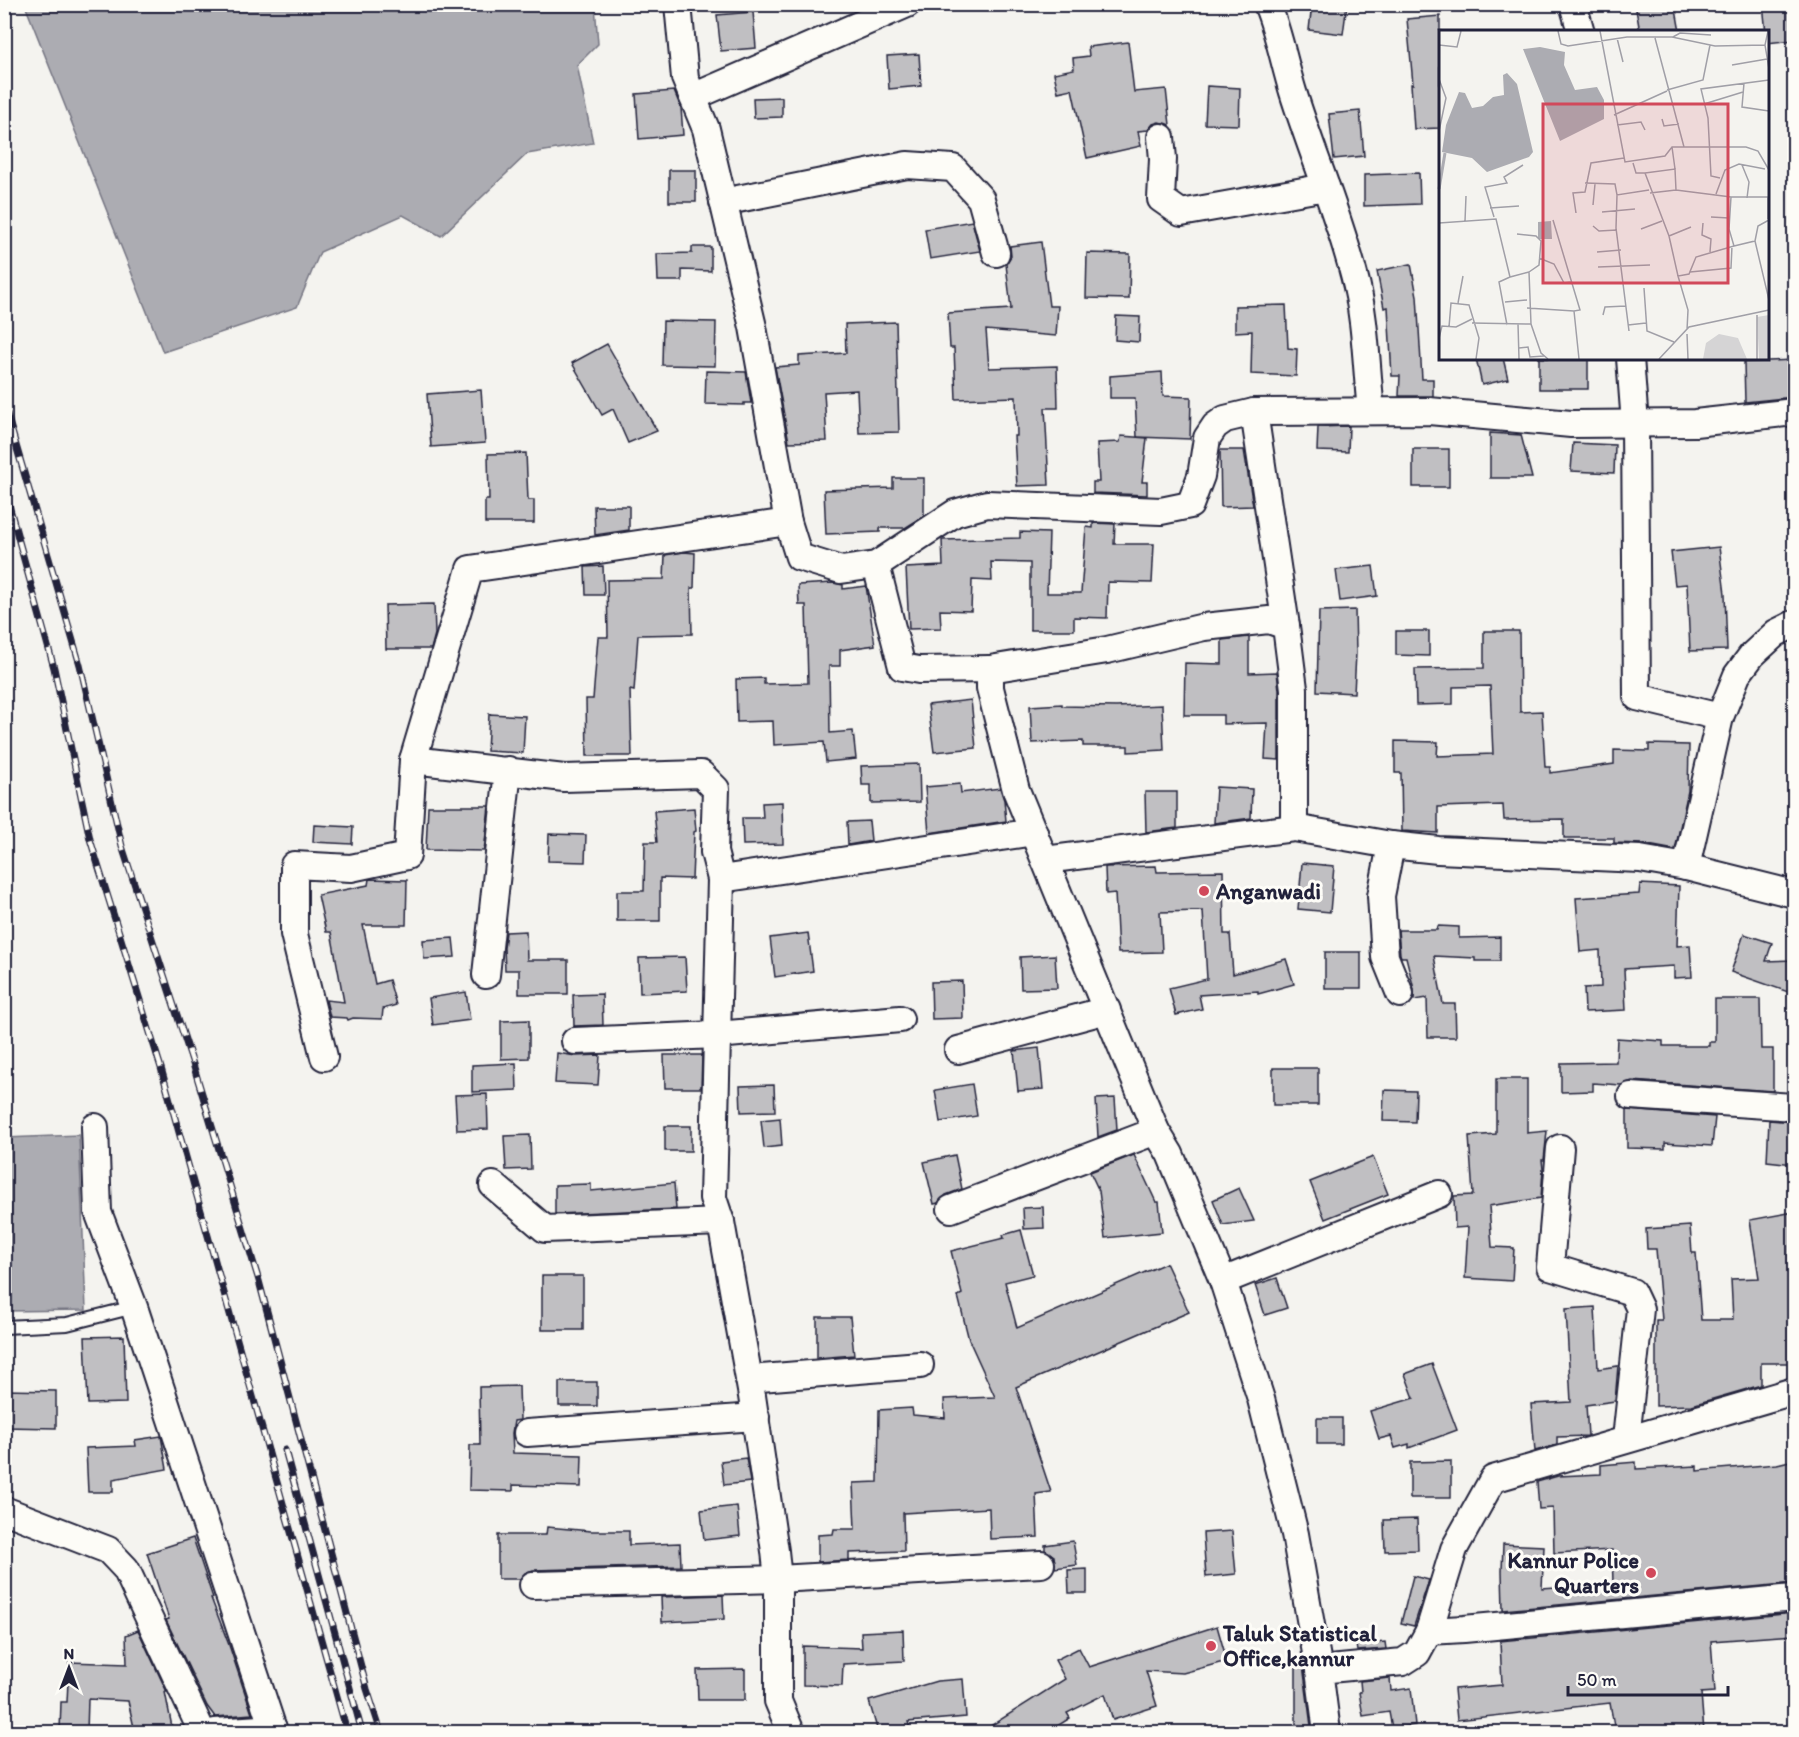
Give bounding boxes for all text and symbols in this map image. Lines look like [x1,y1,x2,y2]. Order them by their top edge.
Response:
inset map [1439,30,1769,360]
place label: Anganwadi [1215,878,1321,905]
marker: Anganwadi [1197,884,1211,898]
place label: Kannur Police Quarters [1508,1547,1639,1599]
marker: Kannur Police Quarters [1644,1566,1658,1580]
place label: Taluk Statistical Office,kannur [1222,1620,1377,1672]
north arrow [39,1638,99,1698]
marker: Taluk Statistical Office,kannur [1204,1639,1218,1653]
text: N [64,1644,74,1663]
scale bar [1568,1659,1728,1697]
text: 50 m [1577,1669,1617,1691]

